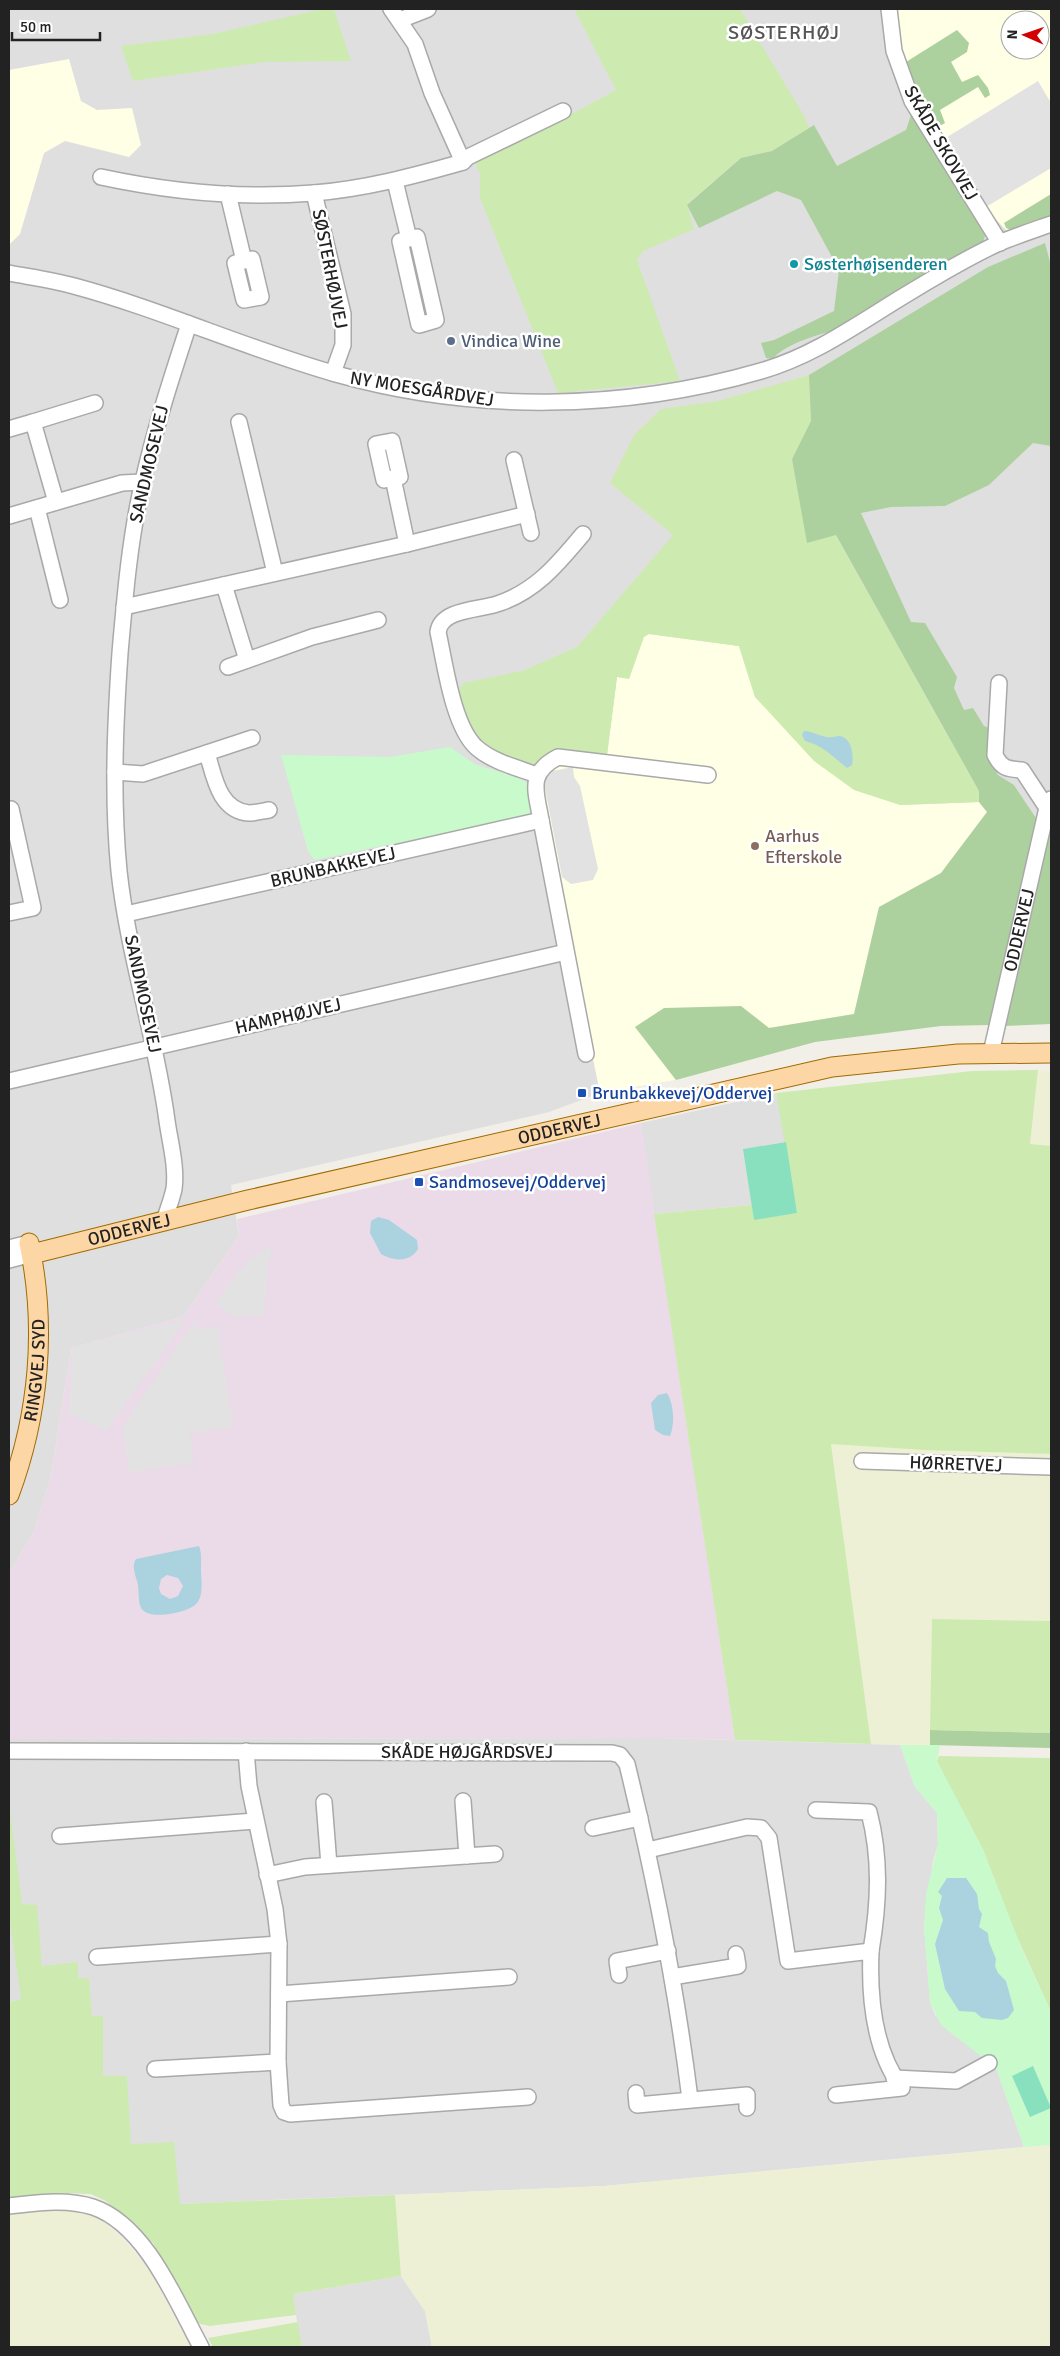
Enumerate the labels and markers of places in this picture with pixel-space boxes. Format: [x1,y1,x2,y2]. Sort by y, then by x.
place label: Søsterhøjsenderen [804,253,948,275]
marker: Søsterhøjsenderen [788,258,800,270]
place label: Vindica Wine [461,330,561,352]
marker: Vindica Wine [445,335,457,347]
place label: Aarhus Efterskole [765,825,842,868]
marker: Aarhus Efterskole [749,840,761,852]
place label: Brunbakkevej/Oddervej [592,1082,772,1104]
marker: Brunbakkevej/Oddervej [576,1087,588,1099]
place label: Sandmosevej/Oddervej [429,1171,606,1193]
marker: Sandmosevej/Oddervej [413,1176,425,1188]

